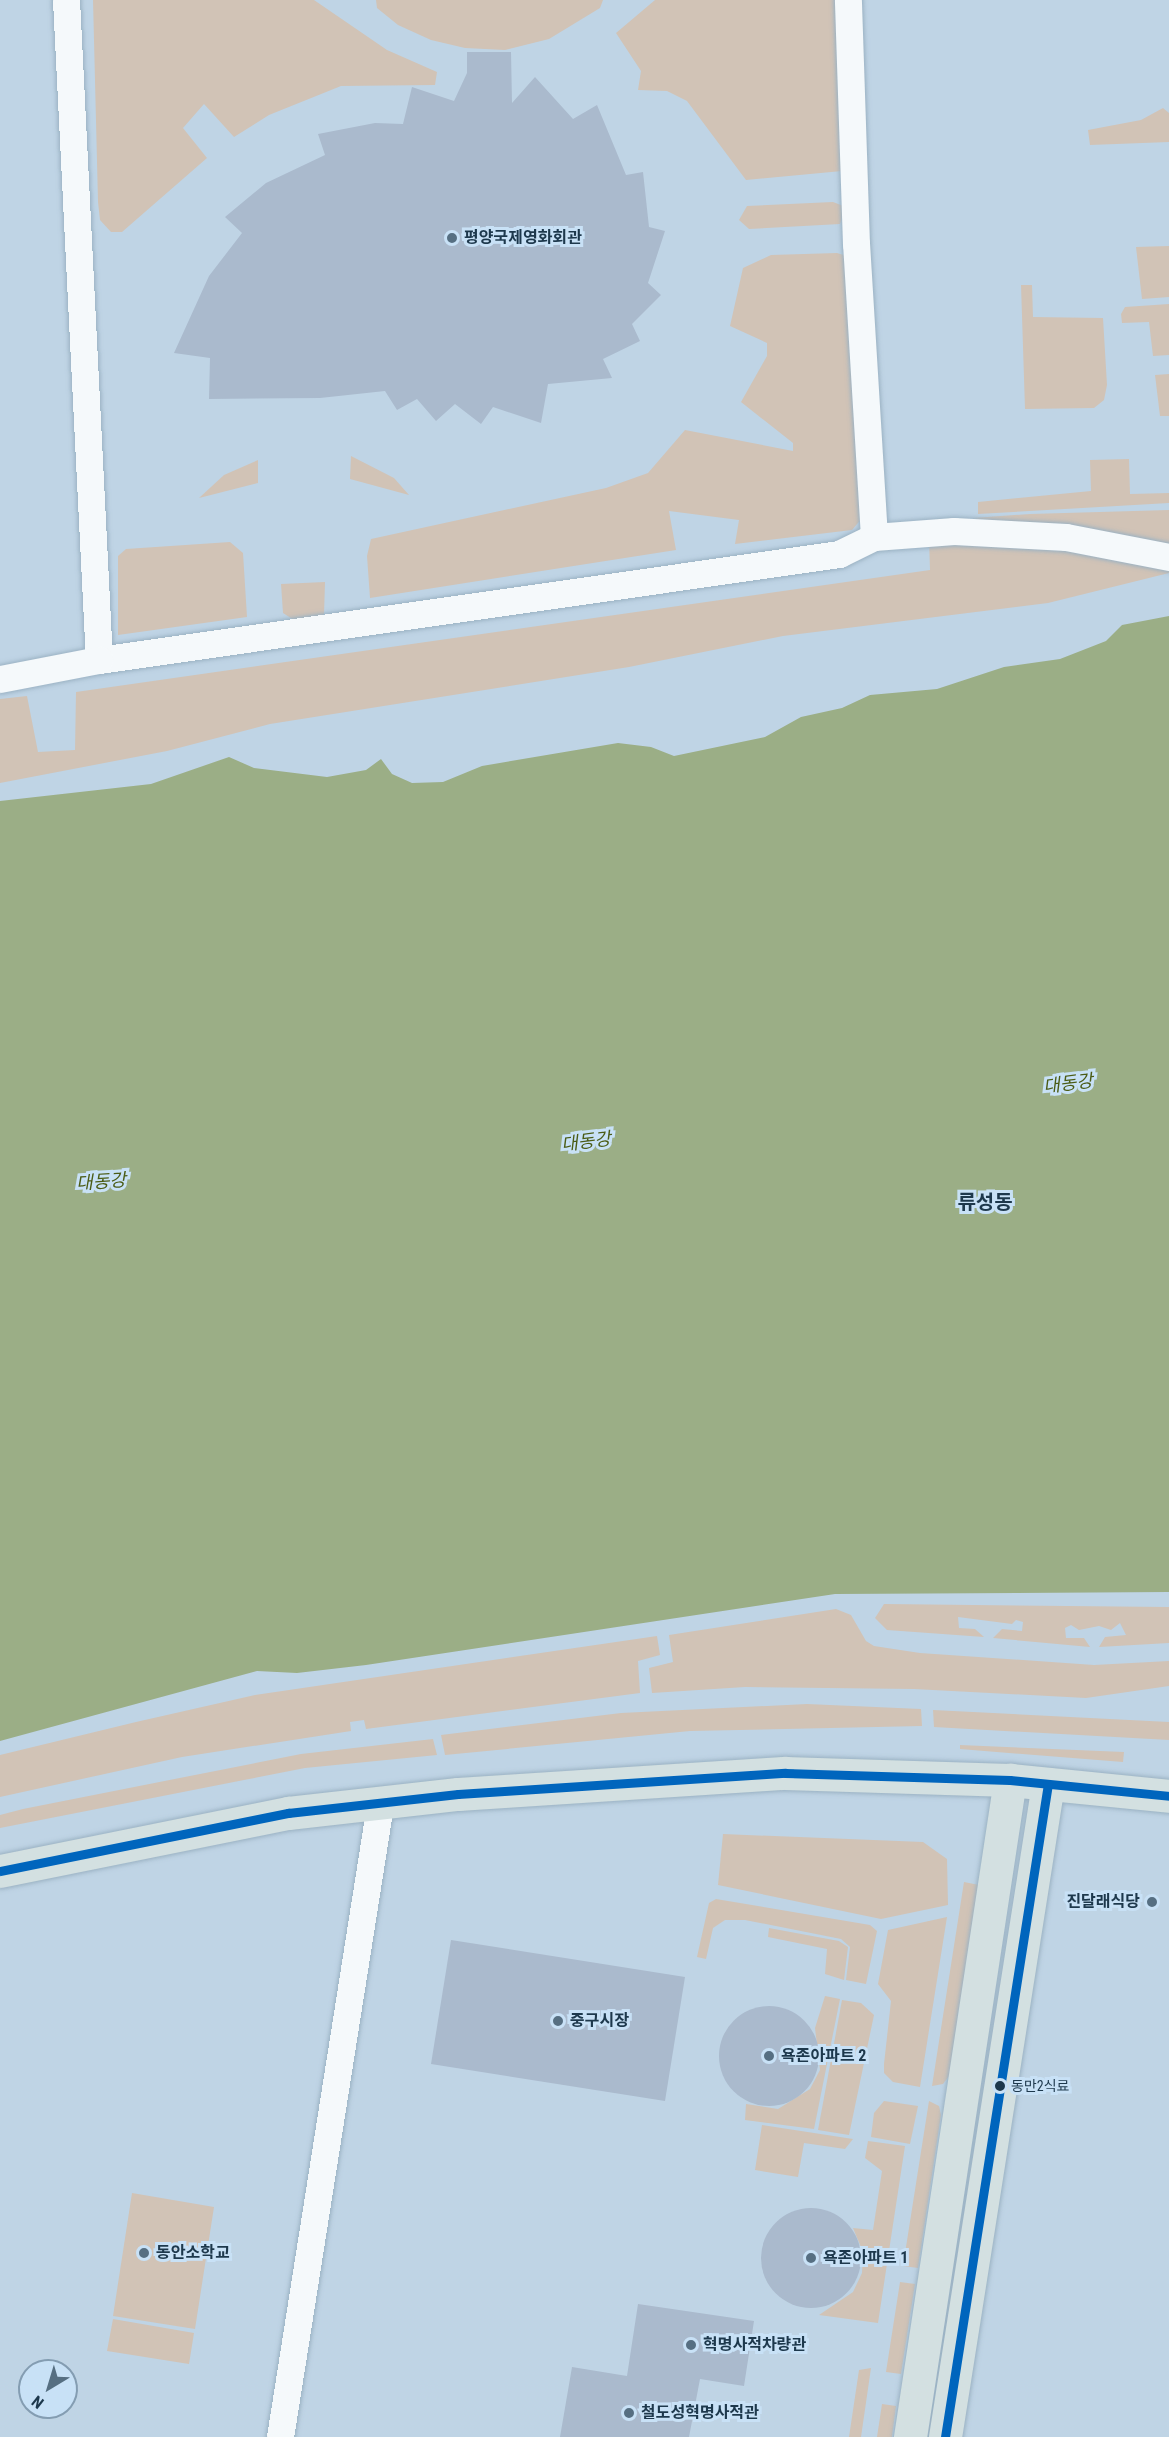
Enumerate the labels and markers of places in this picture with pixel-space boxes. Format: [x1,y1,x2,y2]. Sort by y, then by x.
place label: 평양국제영화회관 [464,228,582,248]
marker: 평양국제영화회관 [445,231,459,245]
place label: 진달래식당 [1066,1892,1140,1912]
marker: 진달래식당 [1145,1895,1159,1909]
place label: 중구시장 [570,2011,629,2031]
marker: 중구시장 [551,2014,565,2028]
place label: 욕존아파트 2 [781,2046,866,2066]
marker: 욕존아파트 2 [762,2049,776,2063]
place label: 동만2식료 [1011,2078,1069,2094]
marker: 동만2식료 [994,2080,1006,2092]
place label: 동안소학교 [156,2243,230,2263]
marker: 동안소학교 [137,2246,151,2260]
place label: 욕존아파트 1 [823,2248,908,2268]
marker: 욕존아파트 1 [804,2251,818,2265]
place label: 혁명사적차량관 [703,2335,806,2355]
marker: 혁명사적차량관 [684,2338,698,2352]
place label: 철도성혁명사적관 [641,2403,759,2423]
marker: 철도성혁명사적관 [622,2406,636,2420]

